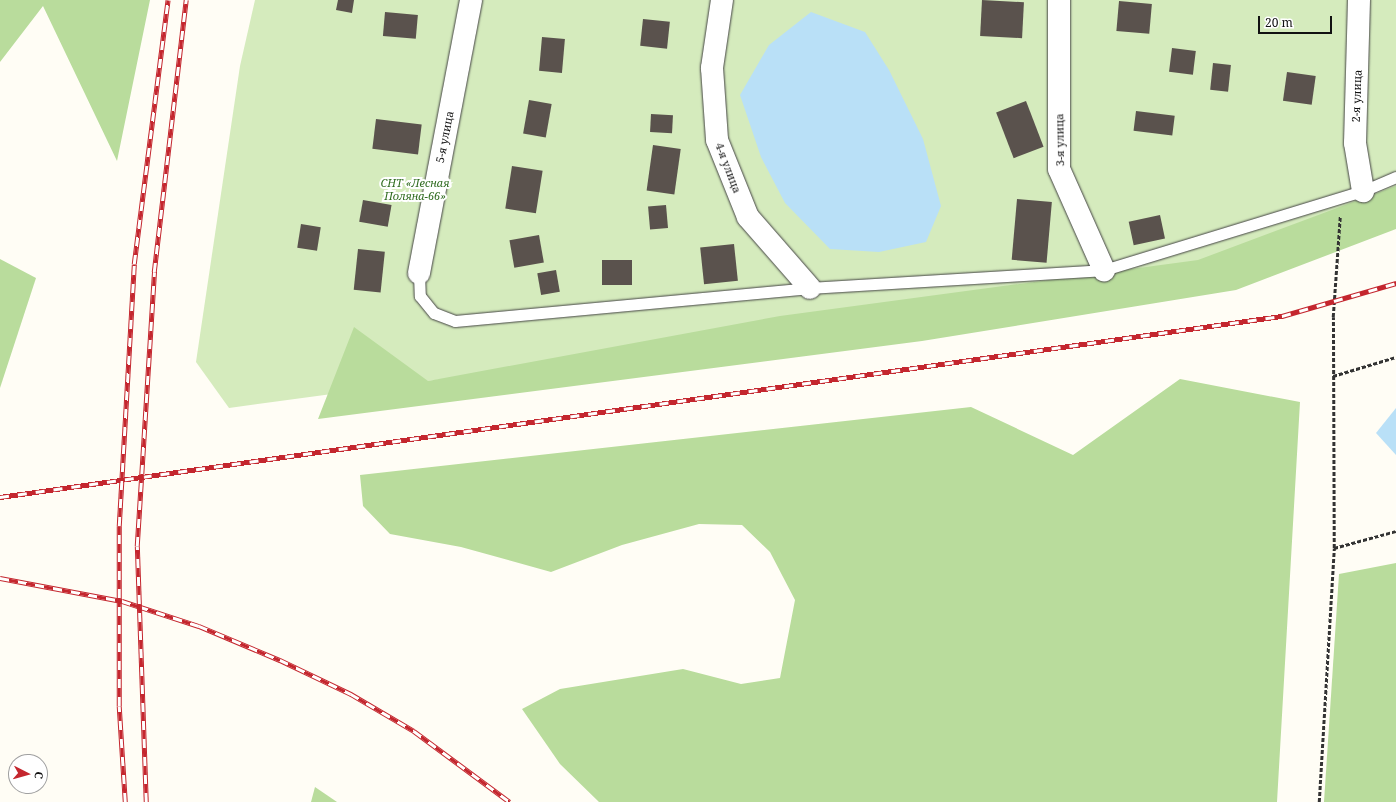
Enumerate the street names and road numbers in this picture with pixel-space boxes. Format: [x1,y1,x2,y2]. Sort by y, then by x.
street label: 2-я улица [1349,69,1365,123]
street label: 5-я улица [433,110,457,164]
street label: 3-я улица [1053,114,1067,166]
street label: 4-я улица [712,141,744,195]

